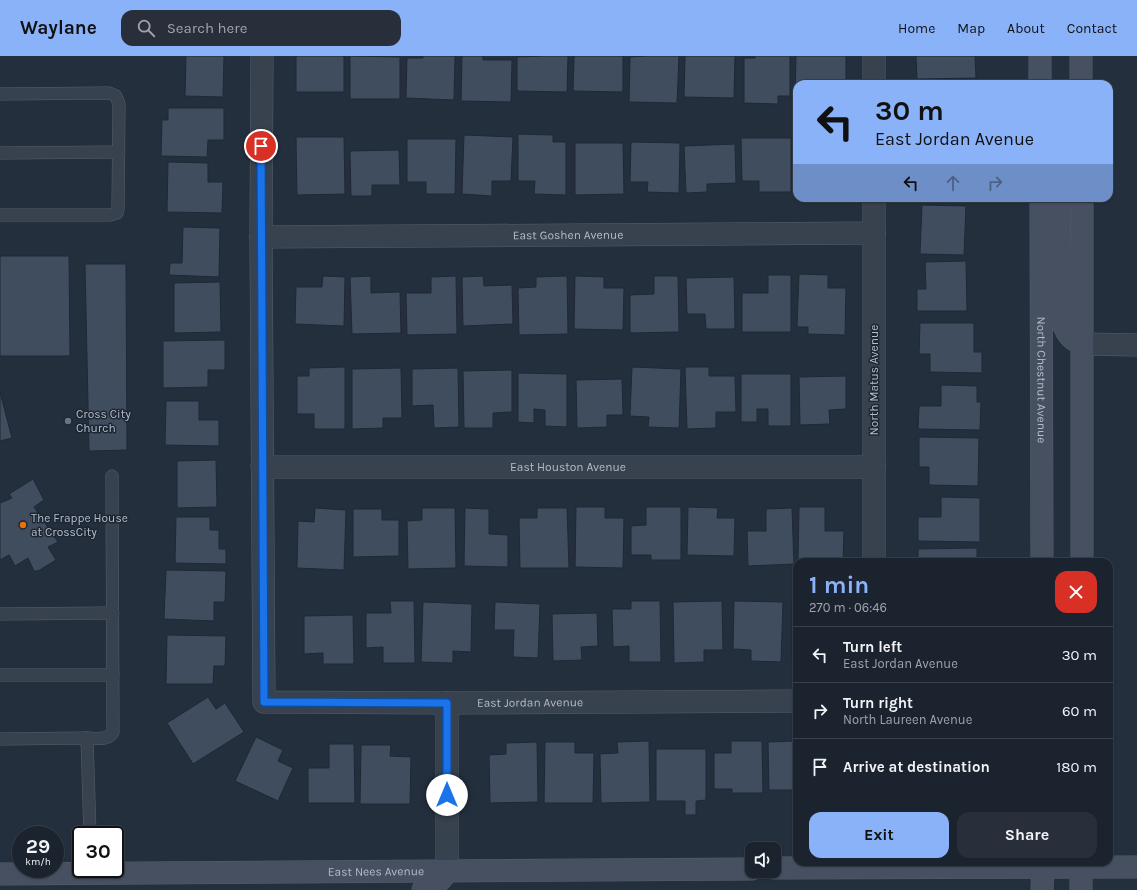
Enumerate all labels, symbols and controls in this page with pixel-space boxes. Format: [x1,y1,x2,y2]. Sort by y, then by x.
search box [121,10,401,46]
text: Waylane [20,17,97,39]
icon: search [135,17,157,39]
text: Search here [167,19,247,37]
text: Home [898,20,935,37]
text: Map [957,20,985,37]
text: About [1007,20,1045,37]
text: Contact [1067,20,1117,37]
text: 30 m [875,94,944,127]
icon: left [809,96,861,148]
text: East Jordan Avenue [875,128,1034,150]
pin [244,129,278,163]
icon: arrive [250,135,272,157]
icon: left [900,172,922,194]
icon: ahead [942,172,964,194]
icon: right [984,172,1006,194]
street label: East Goshen Avenue [513,228,623,242]
street label: North Chestnut Avenue [1034,317,1049,443]
street label: North Matus Avenue [867,325,881,435]
place label: Cross City Church [76,407,131,435]
marker: Cross City Church [63,416,73,426]
street label: East Houston Avenue [510,460,626,474]
place label: The Frappe House at CrossCity [31,511,128,539]
marker: The Frappe House at CrossCity [18,520,28,530]
text: 1 min [809,571,869,599]
button: close [1055,571,1097,613]
text: 270 m · 06:46 [809,600,887,615]
text: Turn left [843,638,902,656]
icon: left [809,644,831,666]
text: 30 m [1062,646,1097,664]
text: East Jordan Avenue [843,656,958,671]
text: Turn right [843,694,913,712]
street label: East Jordan Avenue [477,695,583,710]
icon: right [809,700,831,722]
text: 60 m [1062,702,1097,720]
text: North Laureen Avenue [843,712,972,727]
icon: arrive [809,756,831,778]
text: Arrive at destination [843,758,990,776]
text: 180 m [1056,758,1097,776]
position arrow [426,774,468,816]
button: Exit [809,812,949,858]
button: Share [957,812,1097,858]
speed limit sign: 30 [72,826,124,878]
text: 29 [26,835,50,858]
map controls [745,842,781,878]
button: sound [745,842,781,878]
text: km/h [25,856,51,868]
street label: East Nees Avenue [328,864,424,879]

